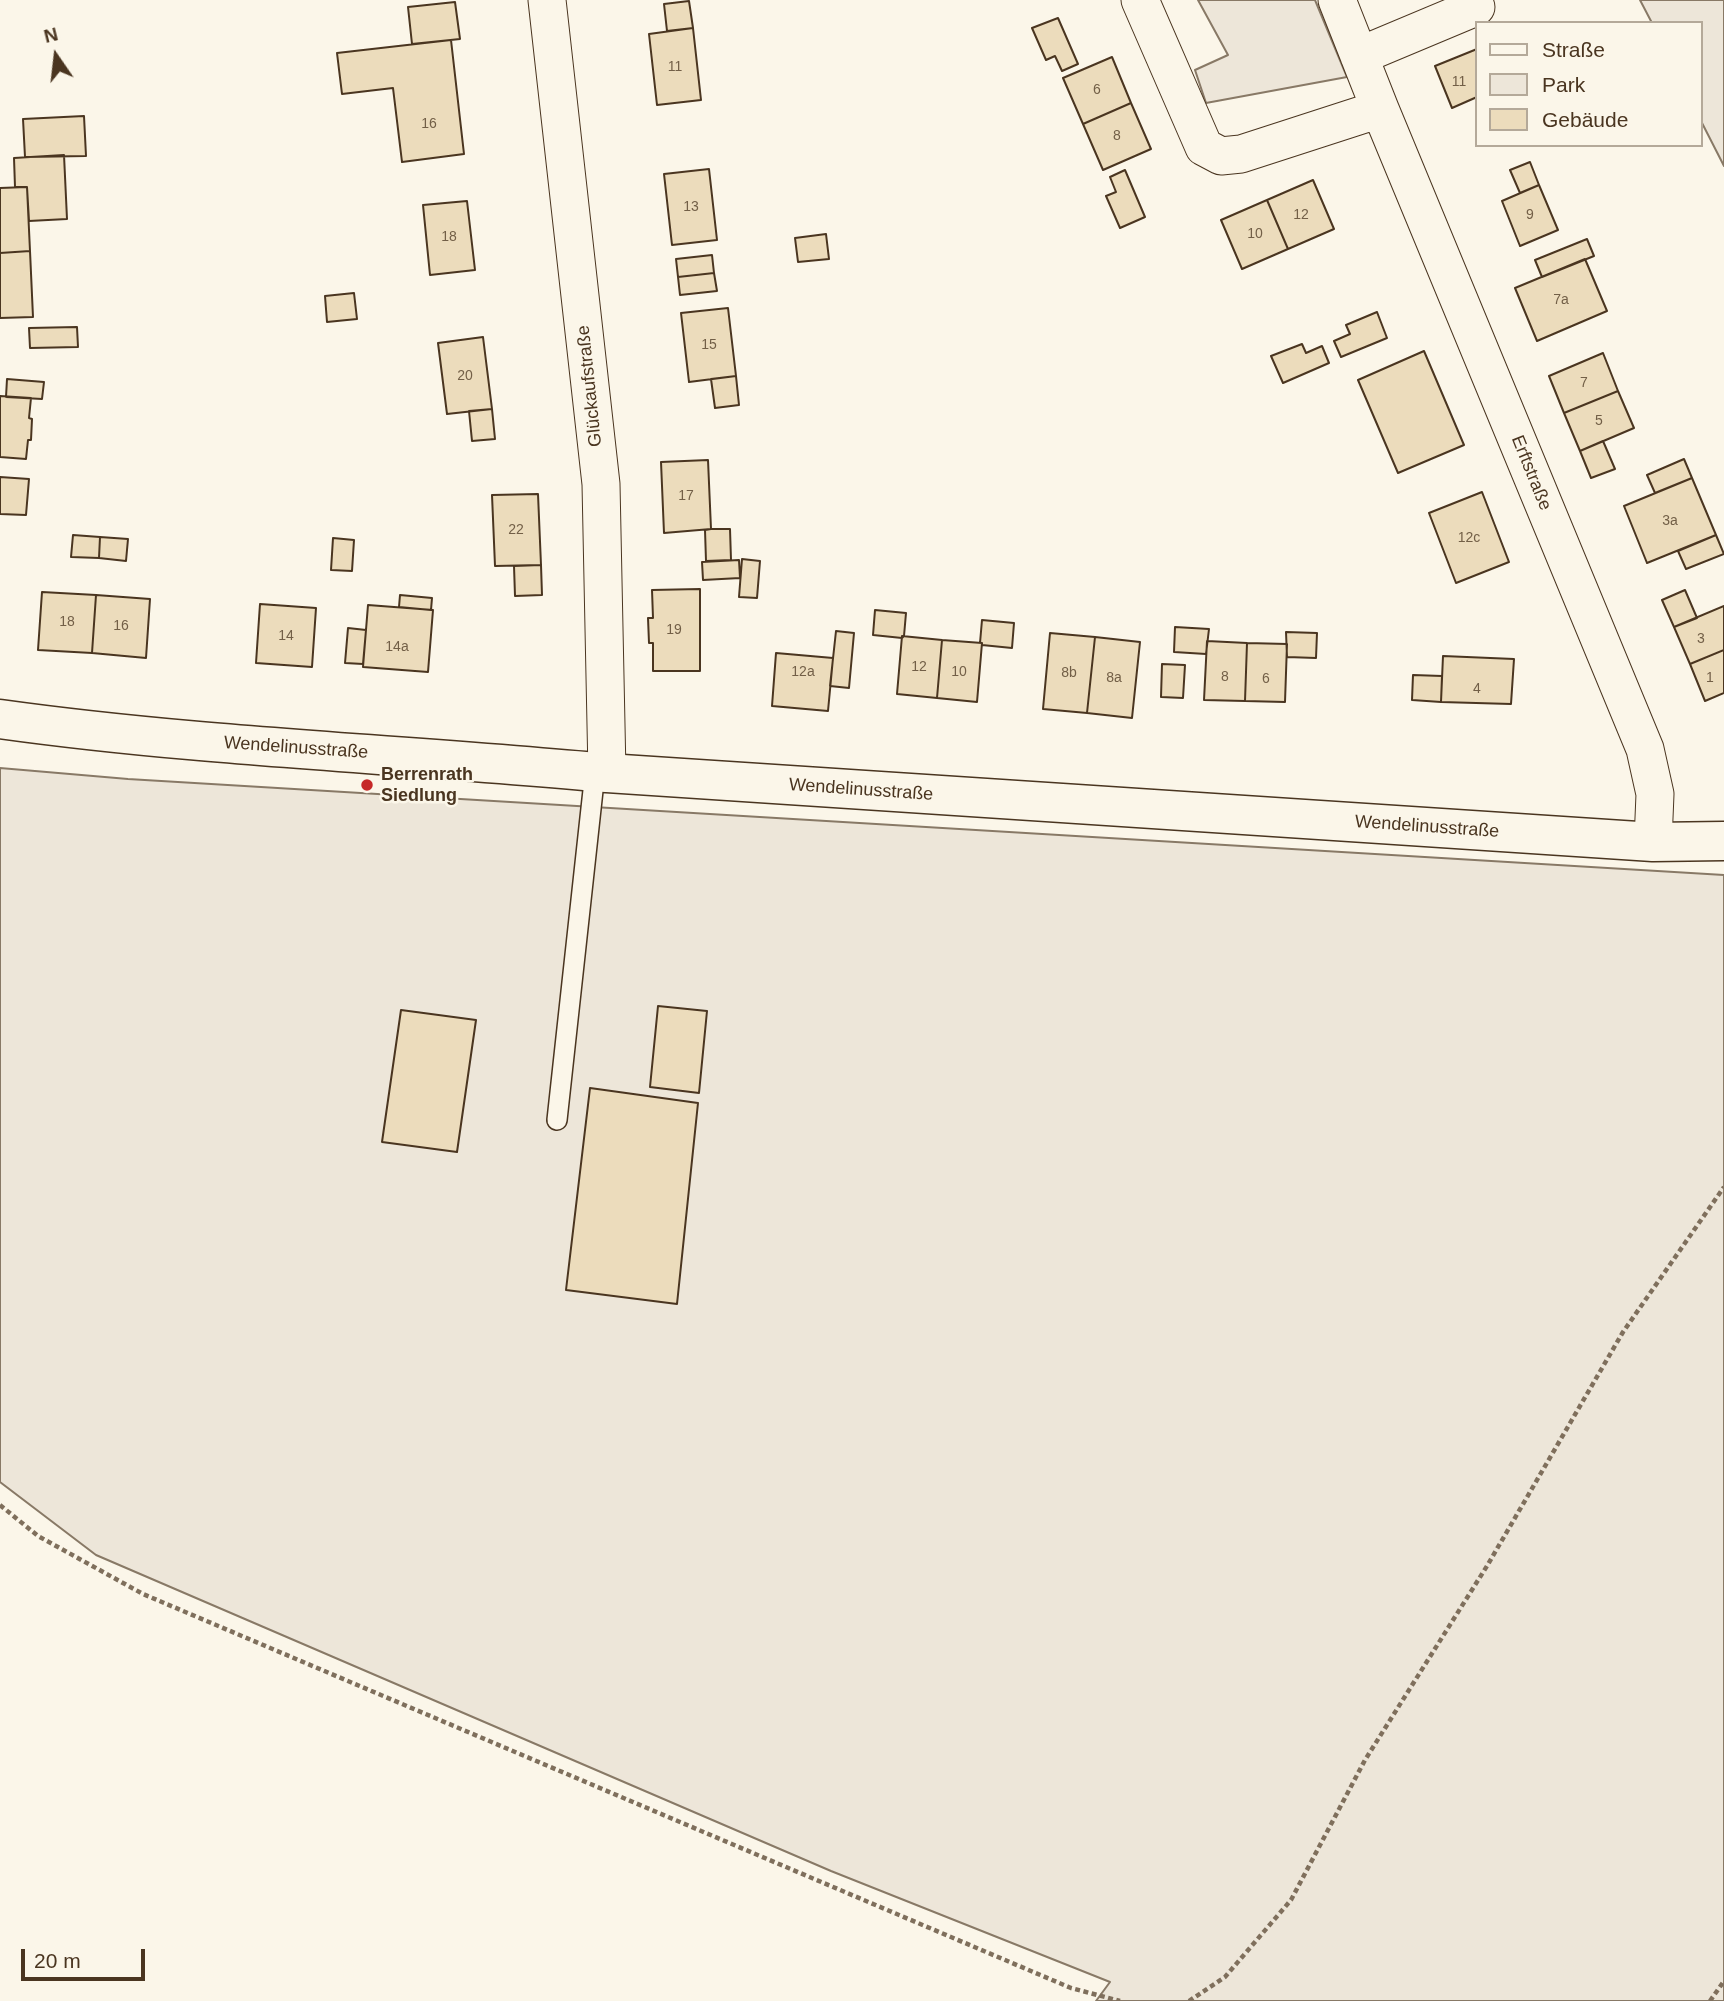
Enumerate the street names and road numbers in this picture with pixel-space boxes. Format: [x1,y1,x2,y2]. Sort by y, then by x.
street label: Glückaufstraße [573,324,607,448]
street label: Erftstraße [1506,432,1556,514]
street label: Wendelinusstraße [223,732,369,764]
street label: Wendelinusstraße [788,774,934,806]
street label: Wendelinusstraße [1354,811,1500,843]

